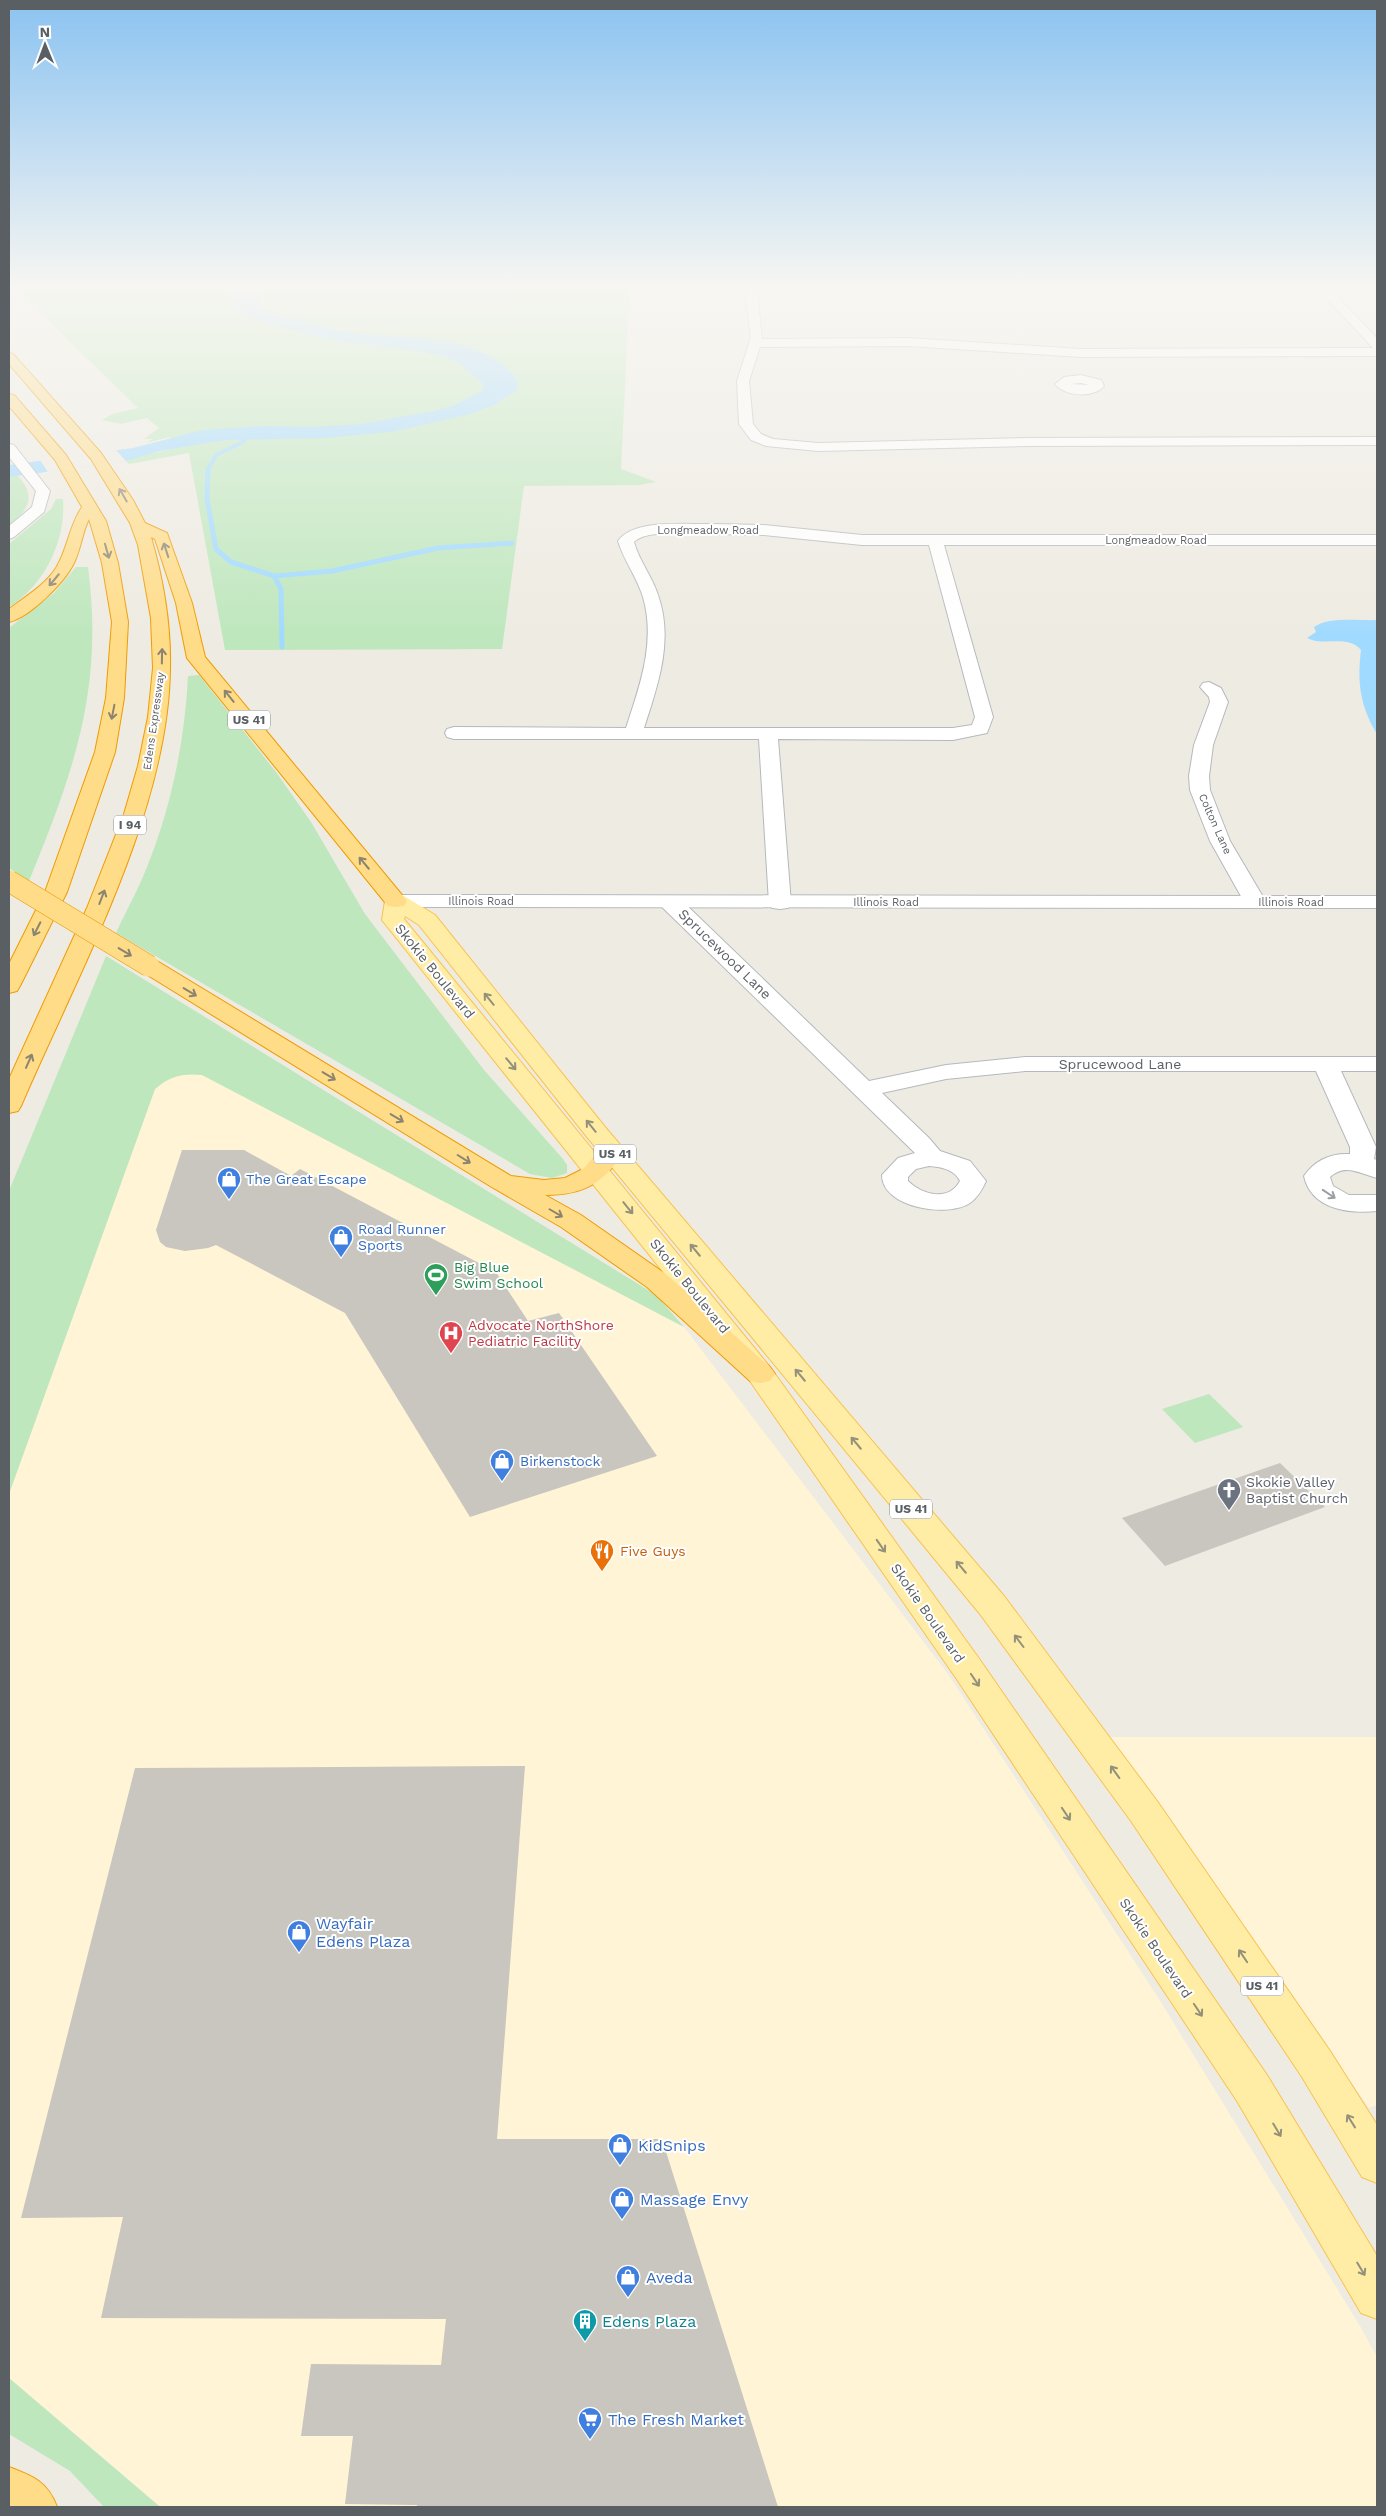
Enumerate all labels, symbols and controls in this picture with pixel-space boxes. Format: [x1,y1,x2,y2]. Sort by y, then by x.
north arrow [20,20,70,70]
text: N [39,24,50,40]
one-way arrow [117,488,127,502]
street label: Longmeadow Road [657,524,759,537]
street label: Longmeadow Road [1105,534,1207,547]
one-way arrow [161,542,171,558]
one-way arrow [103,543,112,559]
one-way arrow [48,574,59,587]
one-way arrow [158,648,167,664]
street label: Edens Expressway [141,671,167,771]
one-way arrow [224,690,235,703]
one-way arrow [107,704,117,720]
road number: US 41 [228,710,270,730]
street label: Colton Lane [1196,792,1234,856]
road number: I 94 [114,816,146,834]
one-way arrow [359,857,370,870]
one-way arrow [98,890,107,905]
street label: Illinois Road [448,895,514,908]
street label: Illinois Road [853,896,919,909]
street label: Illinois Road [1258,896,1324,909]
street label: Sprucewood Lane [675,906,775,1002]
street label: Skokie Boulevard [392,920,478,1022]
one-way arrow [32,921,42,936]
one-way arrow [118,947,132,957]
one-way arrow [183,987,197,997]
one-way arrow [484,993,495,1006]
one-way arrow [24,1054,34,1069]
street label: Sprucewood Lane [1059,1056,1181,1072]
one-way arrow [505,1058,516,1071]
one-way arrow [321,1072,335,1082]
one-way arrow [390,1113,404,1123]
one-way arrow [586,1119,597,1132]
road number: US 41 [594,1144,636,1164]
one-way arrow [457,1154,471,1164]
shop icon: The Great Escape [216,1166,242,1200]
place label: The Great Escape [246,1171,367,1187]
one-way arrow [1321,1189,1335,1199]
one-way arrow [623,1202,634,1215]
one-way arrow [549,1209,563,1219]
place label: Road Runner Sports [358,1221,446,1253]
shop icon: Road Runner Sports [328,1224,354,1258]
street label: Skokie Boulevard [647,1235,733,1337]
one-way arrow [690,1244,701,1257]
place label: Big Blue Swim School [454,1259,544,1291]
sports icon: Big Blue Swim School [423,1262,449,1296]
place label: Advocate NorthShore Pediatric Facility [468,1317,614,1349]
hospital icon: Advocate NorthShore Pediatric Facility [438,1320,464,1354]
one-way arrow [794,1369,805,1382]
one-way arrow [851,1436,862,1449]
shop icon: Birkenstock [489,1448,515,1482]
place label: Birkenstock [520,1453,600,1469]
place label: Skokie Valley Baptist Church [1246,1474,1348,1506]
church icon: Skokie Valley Baptist Church [1216,1477,1242,1511]
road number: US 41 [890,1500,932,1518]
restaurant icon: Five Guys [589,1538,615,1572]
one-way arrow [876,1539,886,1553]
place label: Five Guys [620,1543,686,1559]
street label: Skokie Boulevard [888,1560,968,1666]
one-way arrow [955,1561,966,1574]
one-way arrow [1013,1635,1024,1648]
one-way arrow [970,1672,980,1686]
one-way arrow [1110,1765,1120,1779]
one-way arrow [1061,1807,1071,1821]
street label: Skokie Boulevard [1117,1895,1195,2001]
place label: Wayfair Edens Plaza [316,1914,410,1951]
shop icon: Wayfair Edens Plaza [286,1919,312,1953]
one-way arrow [1238,1950,1248,1964]
road number: US 41 [1241,1976,1283,1995]
one-way arrow [1194,2002,1204,2016]
one-way arrow [1346,2115,1356,2129]
one-way arrow [1272,2123,1282,2137]
shop icon: KidSnips [607,2132,633,2166]
place label: KidSnips [638,2136,706,2155]
shop icon: Massage Envy [609,2186,635,2220]
place label: Massage Envy [640,2190,749,2209]
one-way arrow [1356,2262,1366,2276]
shop icon: Aveda [615,2264,641,2298]
place label: Aveda [646,2268,693,2287]
building icon: Edens Plaza [572,2308,598,2342]
place label: Edens Plaza [602,2312,696,2331]
supermarket icon: The Fresh Market [577,2406,603,2440]
place label: The Fresh Market [608,2410,744,2429]

